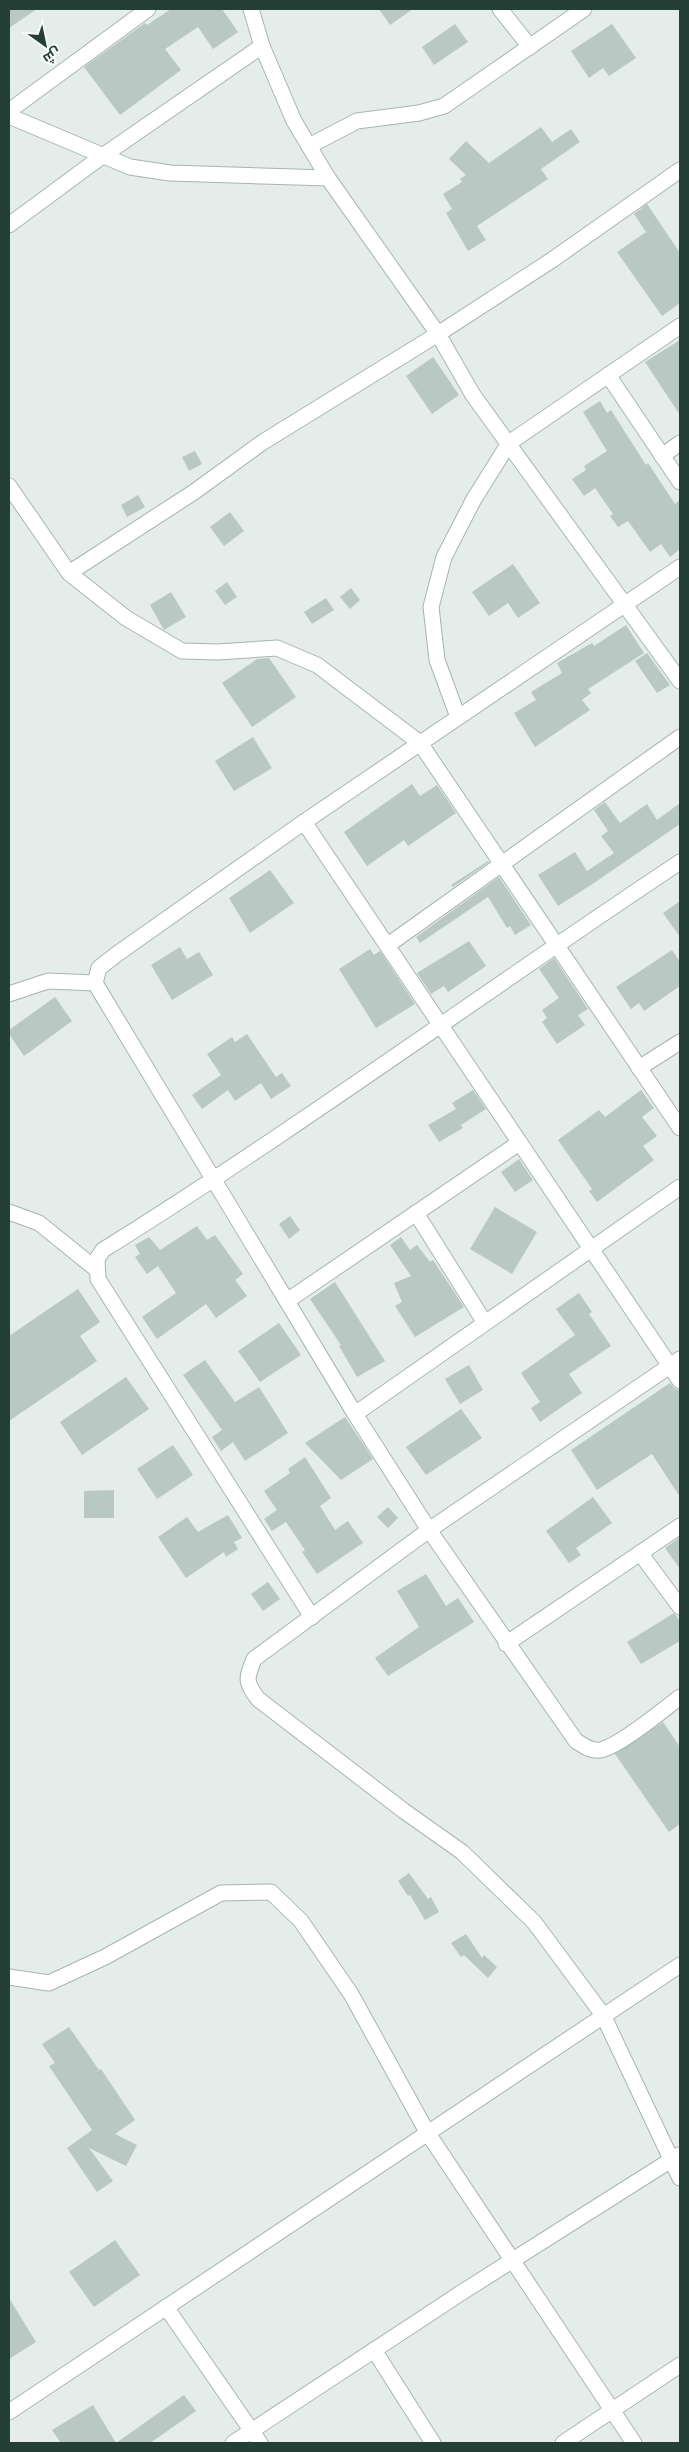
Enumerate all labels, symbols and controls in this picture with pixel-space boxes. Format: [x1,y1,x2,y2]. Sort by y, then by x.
north arrow [20,20,70,70]
text: ش [39,43,65,68]

